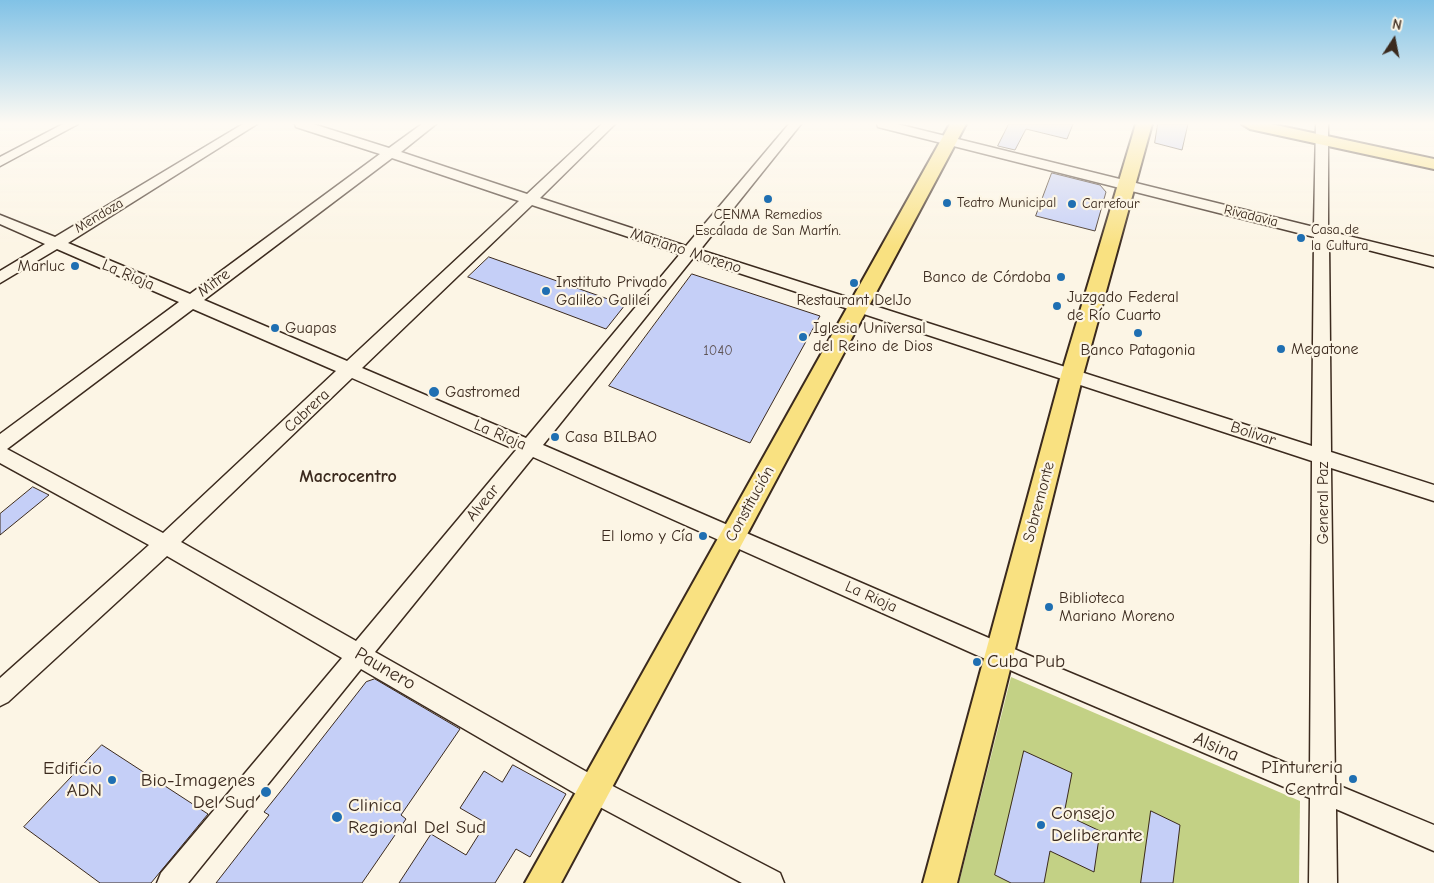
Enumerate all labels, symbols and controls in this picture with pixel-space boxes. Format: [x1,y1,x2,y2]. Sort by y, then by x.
north arrow [1369,15,1419,65]
text: N [1391,16,1403,34]
marker: CENMA Remedios Escalada de San Martín. [762,193,774,205]
street label: Mendoza [72,195,126,237]
place label: Teatro Municipal [957,195,1056,211]
place label: Carrefour [1082,196,1139,212]
marker: Teatro Municipal [941,197,953,209]
marker: Carrefour [1066,198,1078,210]
street label: Rivadavia [1222,201,1280,231]
place label: CENMA Remedios Escalada de San Martín. [695,207,841,240]
place label: Casa de la Cultura [1311,222,1368,254]
street label: Mariano Moreno [628,224,744,278]
marker: Casa de la Cultura [1295,232,1307,244]
street label: La Rioja [99,255,157,295]
place label: Marluc [18,256,65,276]
marker: Marluc [69,260,81,272]
street label: Mitre [194,265,234,301]
place label: Banco de Córdoba [923,267,1051,287]
marker: Banco de Córdoba [1055,271,1067,283]
place label: Instituto Privado Galileo Galilei [556,272,667,310]
marker: Restaurant DelJo [848,277,860,289]
marker: Instituto Privado Galileo Galilei [540,285,552,297]
place label: Juzgado Federal de Río Cuarto [1067,287,1179,325]
place label: Restaurant DelJo [797,290,911,310]
marker: Juzgado Federal de Río Cuarto [1051,300,1063,312]
place label: Guapas [285,318,336,338]
place label: Iglesia Universal del Reino de Dios [813,318,933,356]
marker: Guapas [269,322,281,334]
marker: Banco Patagonia [1132,327,1144,339]
marker: Iglesia Universal del Reino de Dios [797,331,809,343]
place label: Megatone [1291,339,1359,359]
place label: Banco Patagonia [1080,340,1196,360]
house number: 1040 [703,343,733,359]
marker: Megatone [1275,343,1287,355]
place label: Gastromed [445,382,520,402]
street label: Cabrera [280,385,334,437]
marker: Gastromed [427,385,441,399]
street label: La Rioja [471,415,529,455]
street label: Bolivar [1228,418,1278,450]
place label: Casa BILBAO [565,427,657,447]
marker: Casa BILBAO [549,431,561,443]
street label: Sobremonte [1019,460,1059,544]
street label: General Paz [1313,462,1333,544]
street label: Constitución [721,463,779,545]
district label: Macrocentro [299,466,397,488]
street label: Alvear [462,481,504,525]
place label: El lomo y Cía [601,526,693,546]
marker: El lomo y Cía [697,530,709,542]
street label: La Rioja [842,577,900,617]
place label: Biblioteca Mariano Moreno [1059,588,1175,626]
marker: Biblioteca Mariano Moreno [1043,601,1055,613]
street label: Paunero [350,642,420,696]
place label: Cuba Pub [987,651,1065,673]
marker: Cuba Pub [971,656,983,668]
street label: Alsina [1190,727,1242,767]
place label: PIntureria Central [1261,757,1343,801]
place label: Edificio ADN [43,758,102,802]
place label: Bio-Imagenes Del Sud [141,770,255,814]
marker: PIntureria Central [1347,773,1359,785]
marker: Edificio ADN [106,774,118,786]
marker: Bio-Imagenes Del Sud [259,785,273,799]
place label: Clinica Regional Del Sud [348,795,486,839]
place label: Consejo Deliberante [1051,803,1143,847]
marker: Clinica Regional Del Sud [330,810,344,824]
marker: Consejo Deliberante [1035,819,1047,831]

